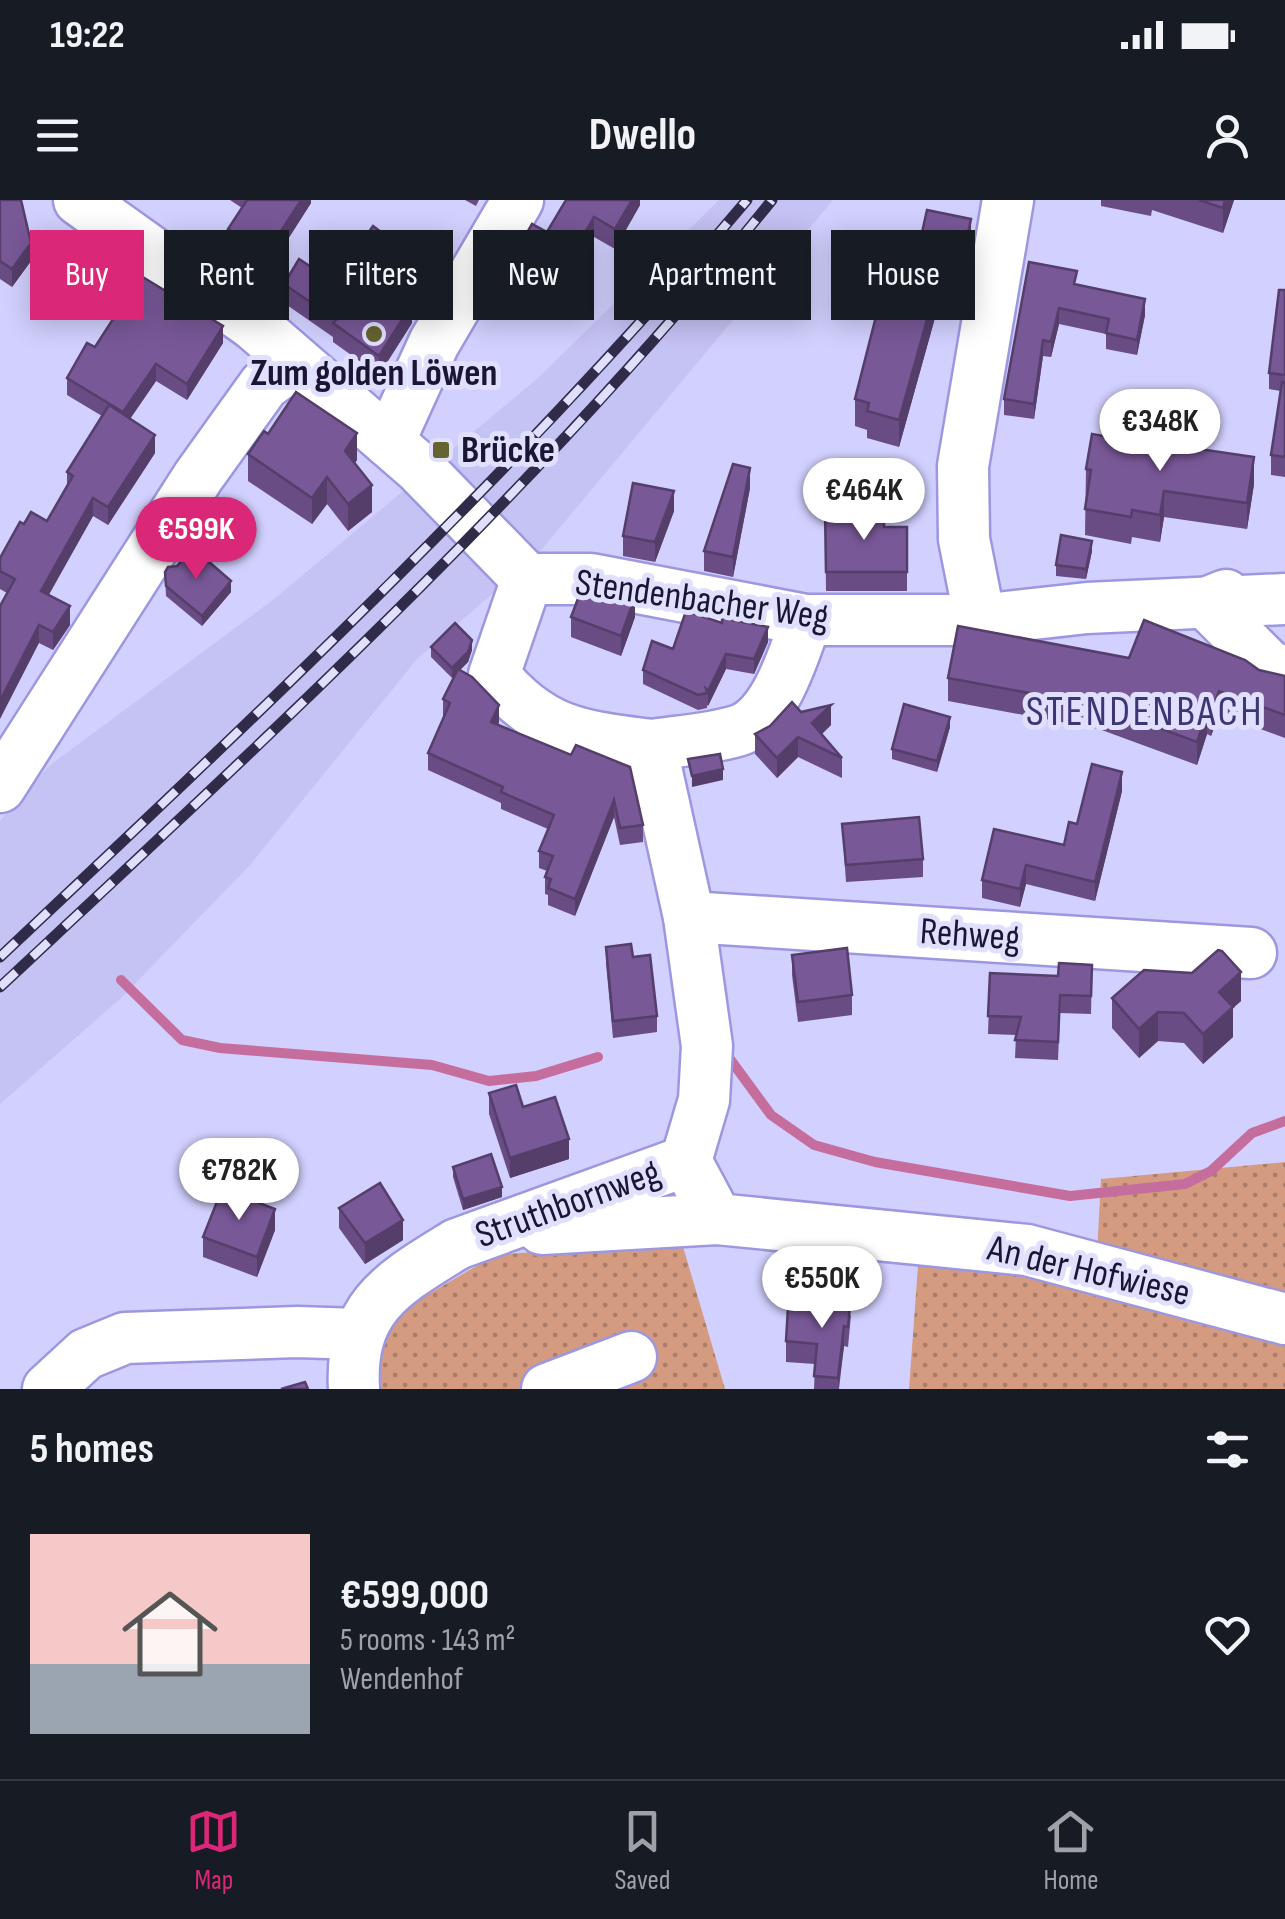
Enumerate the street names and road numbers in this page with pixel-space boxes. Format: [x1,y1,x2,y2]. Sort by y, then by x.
street label: Stendenbacher Weg [573,560,831,640]
street label: Rehweg [918,909,1022,961]
street label: Struthbornweg [470,1150,666,1258]
street label: An der Hofwiese [983,1226,1194,1316]

